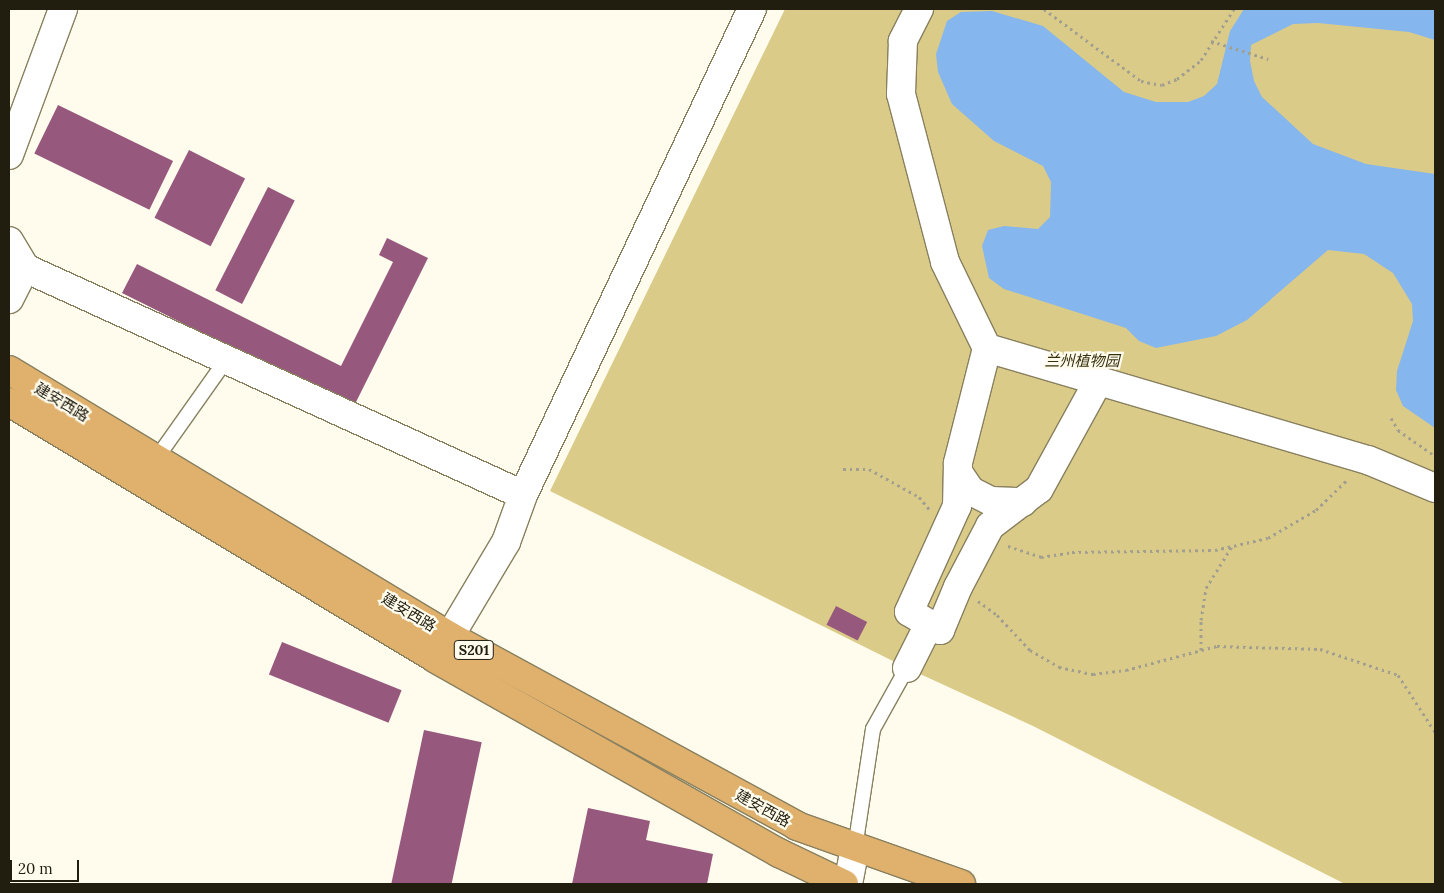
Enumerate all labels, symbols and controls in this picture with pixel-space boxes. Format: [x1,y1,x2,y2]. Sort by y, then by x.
park label: 兰州植物园 [1045,352,1119,370]
street label: 建安西路 [32,379,92,425]
street label: 建安西路 [379,589,439,635]
road number: S201 [453,638,495,662]
street label: 建安西路 [732,786,794,830]
scale bar [12,850,81,882]
text: 20 m [18,859,53,878]

